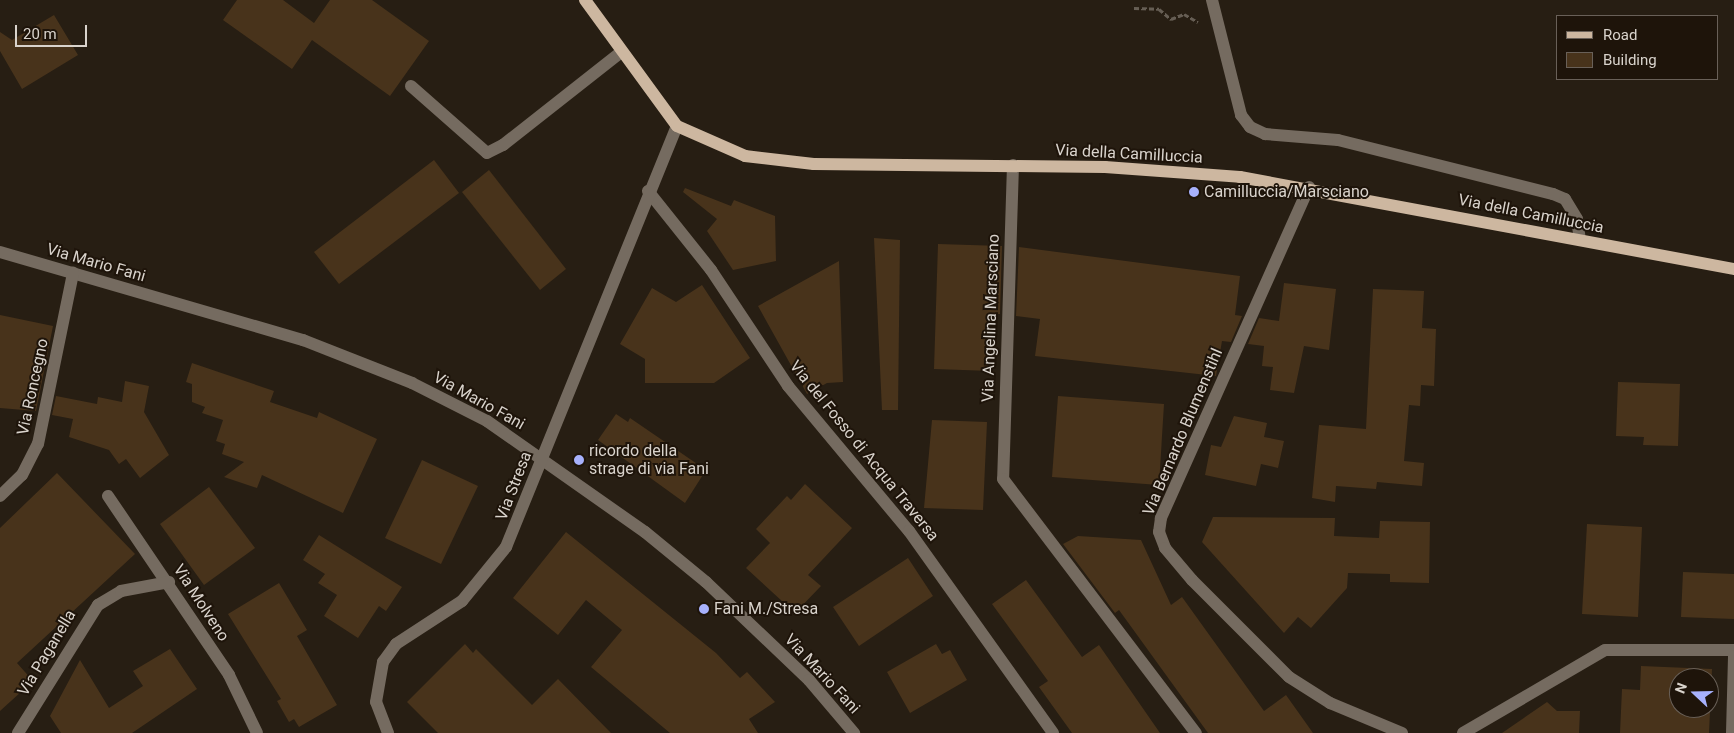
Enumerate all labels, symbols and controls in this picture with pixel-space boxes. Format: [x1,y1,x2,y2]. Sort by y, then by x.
scale bar [18,15,90,47]
legend [1556,15,1719,80]
text: 20 m [23,25,57,43]
text: Road [1603,26,1637,44]
text: Building [1603,51,1657,69]
street label: Via della Camilluccia [1055,141,1203,167]
place label: Camilluccia/Marsciano [1204,182,1369,202]
marker: Camilluccia/Marsciano [1188,186,1200,198]
street label: Via della Camilluccia [1457,190,1605,238]
street label: Via Angelina Marsciano [978,234,1004,402]
street label: Via Mario Fani [44,240,148,286]
street label: Via Roncegno [13,337,53,437]
street label: Via Bernardo Blumenstihl [1139,346,1227,518]
street label: Via del Fosso di Acqua Traversa [785,357,943,545]
street label: Via Mario Fani [430,368,528,434]
place label: ricordo della strage di via Fani [589,441,709,479]
street label: Via Stresa [492,449,536,523]
marker: ricordo della strage di via Fani [573,454,585,466]
street label: Via Molveno [169,561,233,645]
place label: Fani M./Stresa [714,599,818,619]
marker: Fani M./Stresa [698,603,710,615]
street label: Via Paganella [14,607,80,699]
street label: Via Mario Fani [780,630,864,718]
north arrow [1669,668,1719,718]
text: N [1672,681,1690,695]

